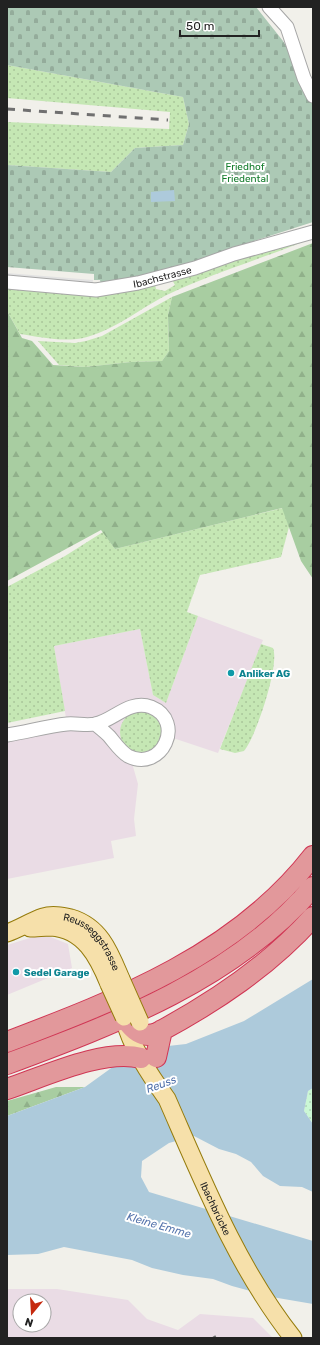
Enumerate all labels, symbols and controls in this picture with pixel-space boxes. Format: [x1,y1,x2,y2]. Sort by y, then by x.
scale bar [180,12,259,38]
text: 50 m [186,19,214,33]
park label: Friedhof Friedental [222,161,268,185]
street label: Ibachstrasse [132,264,193,291]
marker: Anliker AG [226,668,236,678]
place label: Anliker AG [239,668,290,680]
street label: Reusseggstrasse [62,912,122,973]
marker: Sedel Garage [11,967,21,977]
place label: Sedel Garage [24,967,90,979]
water label: Reuss [144,1073,178,1096]
street label: Ibachbrücke [197,1180,233,1238]
water label: Kleine Emme [125,1210,192,1241]
north arrow [12,1293,52,1333]
text: N [23,1315,35,1329]

